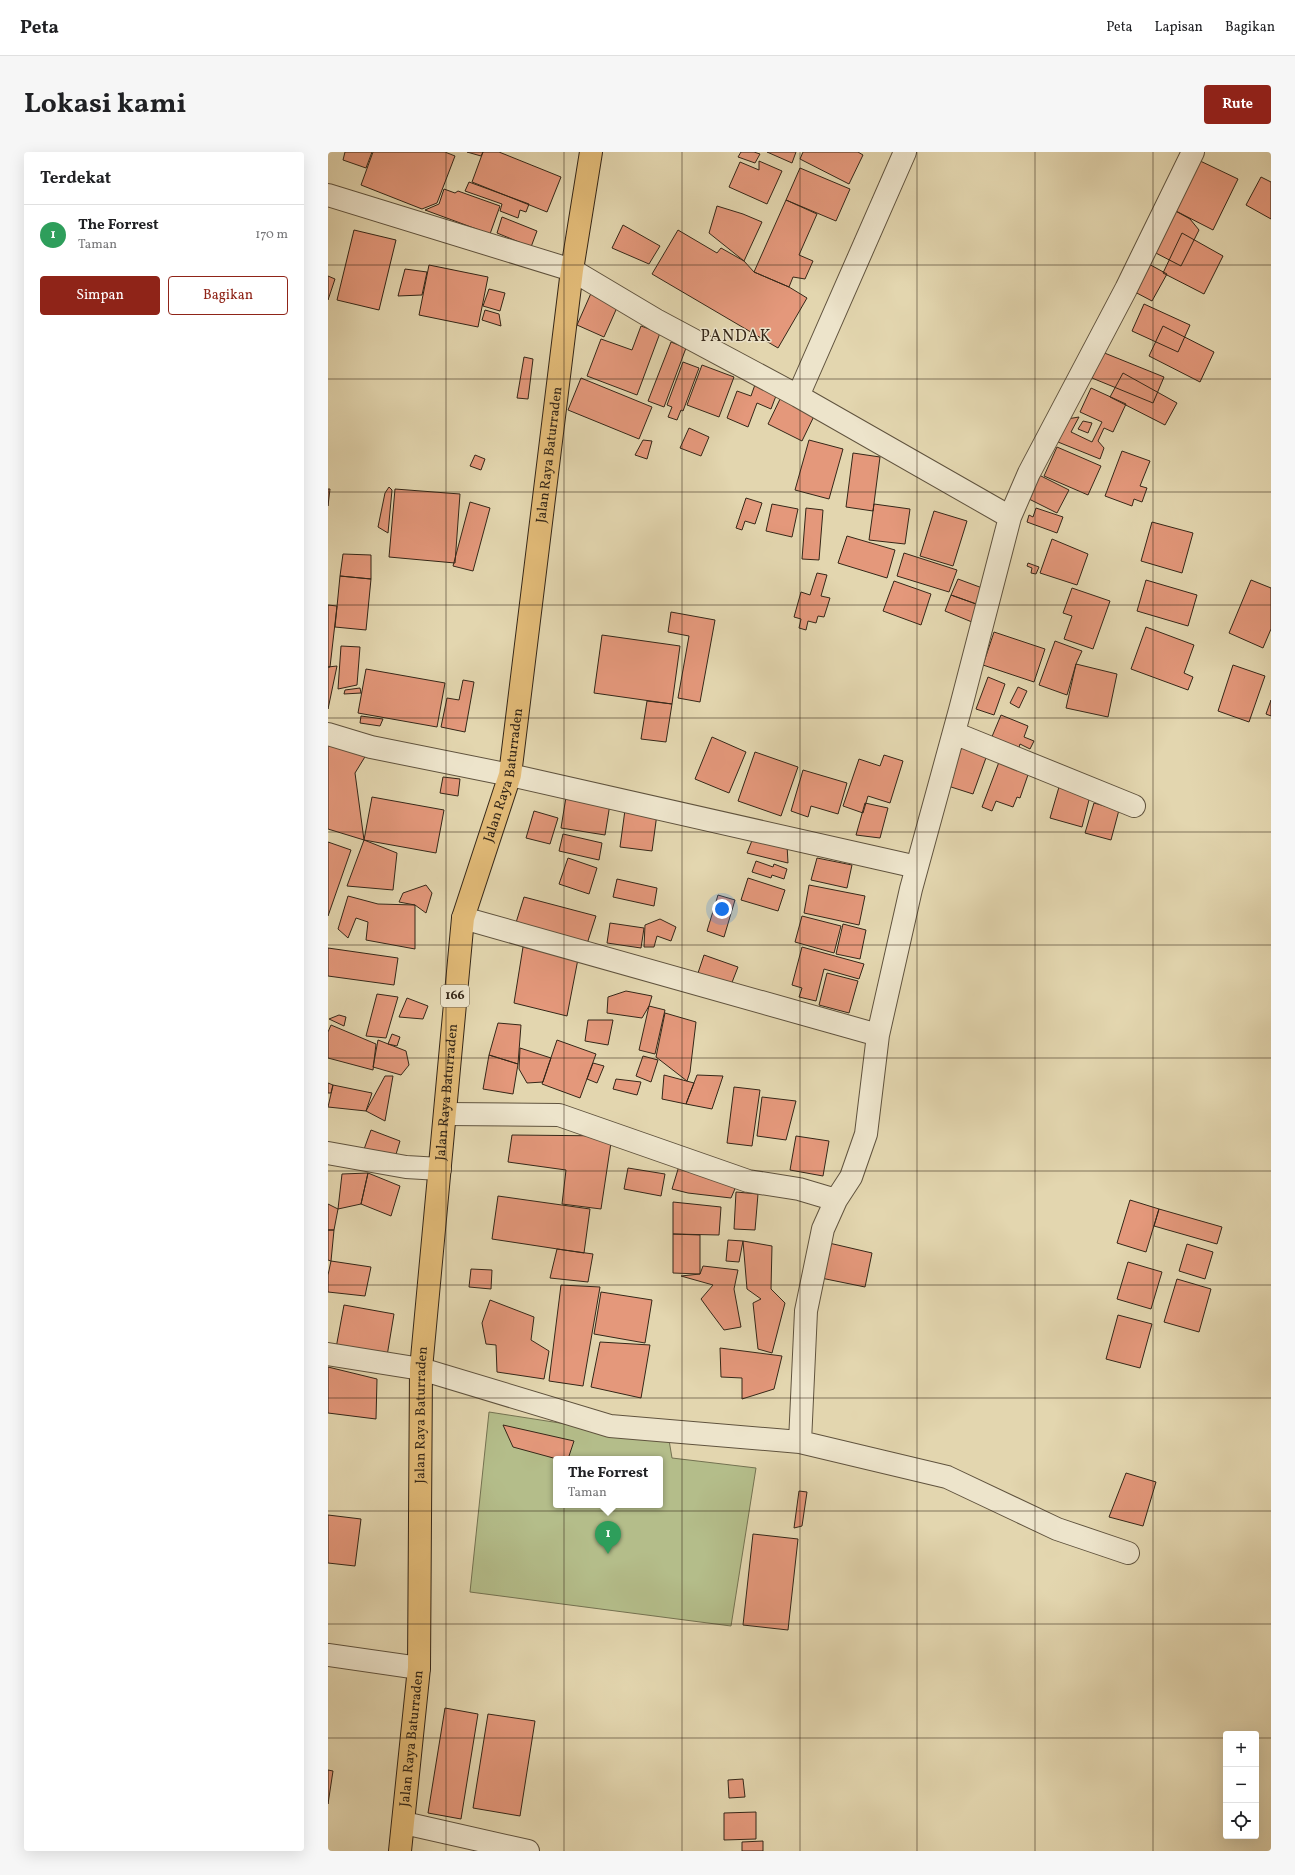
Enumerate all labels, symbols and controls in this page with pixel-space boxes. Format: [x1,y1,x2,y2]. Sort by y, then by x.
text: Peta [20,15,59,41]
text: Peta [1106,18,1133,37]
text: Lapisan [1155,18,1203,37]
text: Bagikan [1225,18,1275,37]
text: Lokasi kami [24,85,186,124]
button: Rute [1204,85,1271,124]
text: Terdekat [40,167,111,190]
text: The Forrest [78,215,159,236]
text: 1 [50,226,56,244]
text: 170 m [255,226,288,244]
text: Taman [78,236,117,254]
button: Simpan [40,276,160,315]
button: Bagikan [168,276,288,315]
district label: PANDAK [700,326,772,348]
street label: Jalan Raya Baturraden [532,386,567,524]
street label: Jalan Raya Baturraden [479,707,528,845]
your location [712,899,732,919]
road number: 166 [441,985,469,1007]
street label: Jalan Raya Baturraden [431,1023,463,1161]
street label: Jalan Raya Baturraden [411,1345,433,1484]
popup [553,1456,663,1508]
text: The Forrest [568,1463,648,1484]
text: Taman [568,1484,607,1502]
pin: 1 [595,1521,621,1554]
street label: Jalan Raya Baturraden [395,1669,428,1808]
map controls [1223,1731,1259,1839]
button: + [1223,1731,1259,1767]
button: − [1223,1767,1259,1803]
button: locate [1223,1803,1259,1839]

